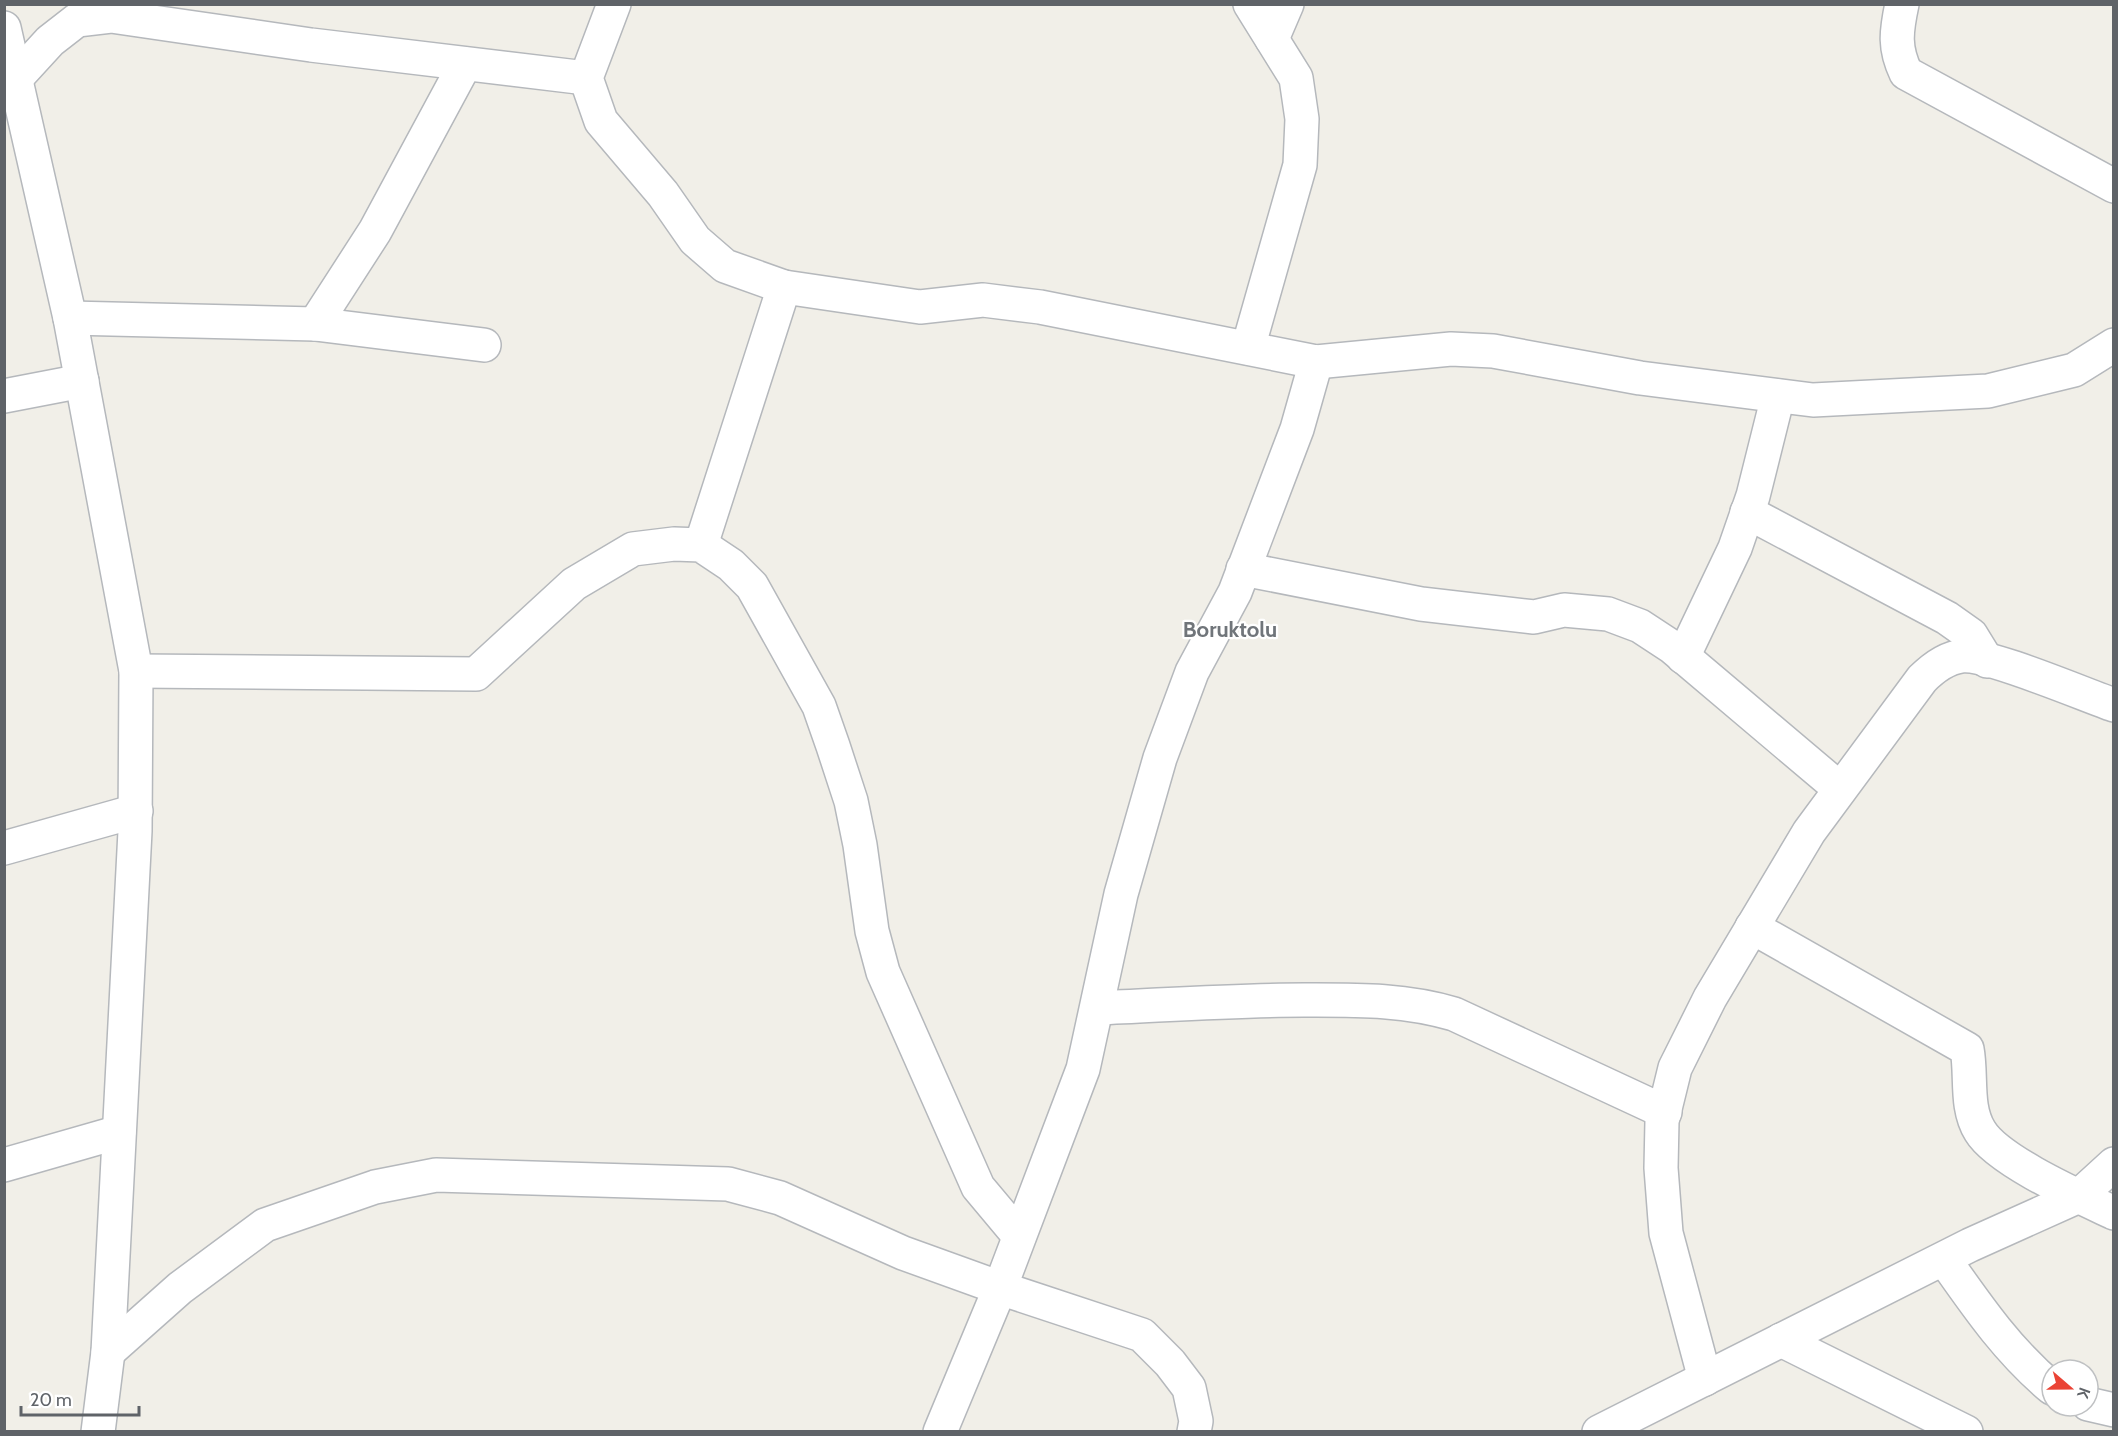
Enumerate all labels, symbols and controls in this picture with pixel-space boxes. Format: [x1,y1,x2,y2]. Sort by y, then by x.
district label: Boruktolu [1183,616,1277,643]
north arrow [2040,1358,2100,1418]
scale bar [21,1379,140,1417]
text: K [2073,1385,2094,1401]
text: 20 m [30,1389,72,1411]

